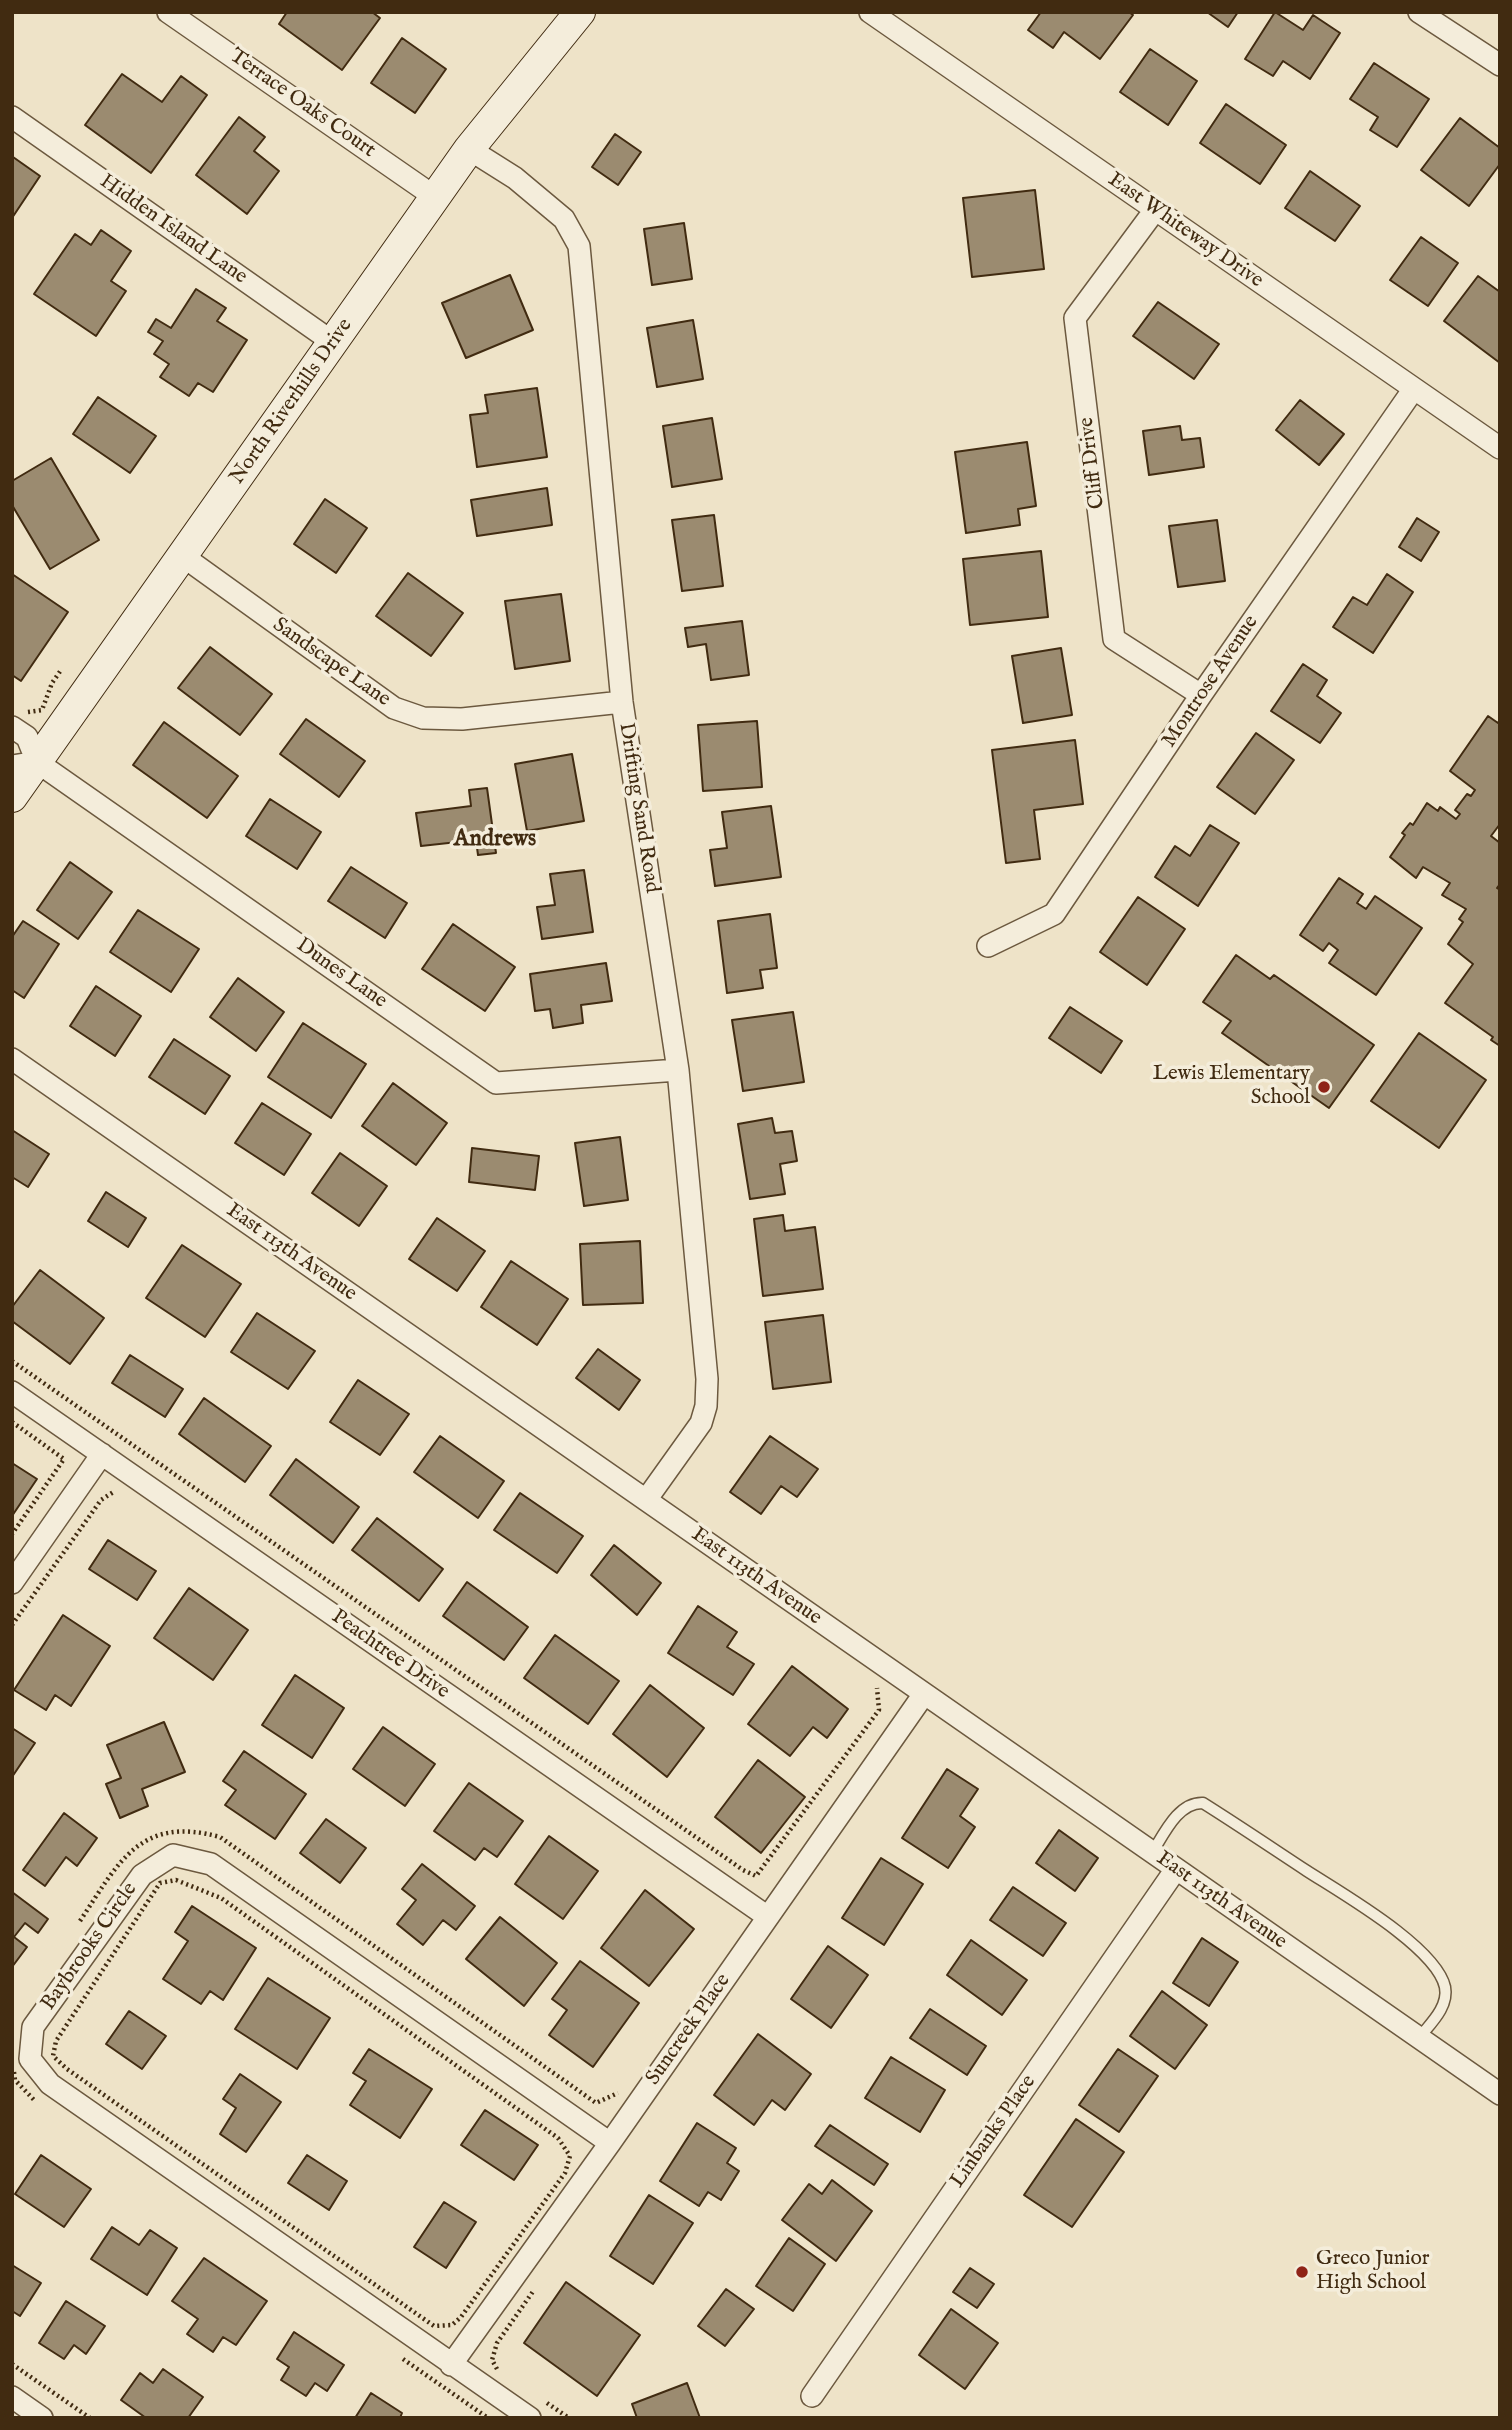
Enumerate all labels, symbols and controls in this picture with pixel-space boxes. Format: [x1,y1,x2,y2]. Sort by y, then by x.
street label: Terrace Oaks Court [224,44,380,164]
street label: East Whiteway Drive [1102,168,1268,294]
street label: Hidden Island Lane [94,170,252,290]
street label: North Riverhills Drive [225,314,359,490]
street label: Cliff Drive [1075,416,1111,510]
street label: Montrose Avenue [1158,611,1264,753]
street label: Sandscape Lane [267,613,395,713]
street label: Drifting Sand Road [612,721,664,895]
district label: Andrews [454,826,536,854]
street label: Dunes Lane [291,933,391,1015]
place label: Lewis Elementary School [1153,1062,1310,1112]
marker: Lewis Elementary School [1316,1079,1332,1095]
street label: East 113th Avenue [221,1199,361,1307]
street label: East 113th Avenue [686,1523,826,1631]
street label: Peachtree Drive [326,1605,454,1705]
street label: East 113th Avenue [1151,1847,1291,1955]
street label: Baybrooks Circle [37,1878,143,2016]
street label: Suncreek Place [641,1969,737,2091]
street label: Linbanks Place [946,2071,1042,2193]
place label: Greco Junior High School [1316,2247,1430,2297]
marker: Greco Junior High School [1294,2264,1310,2280]

